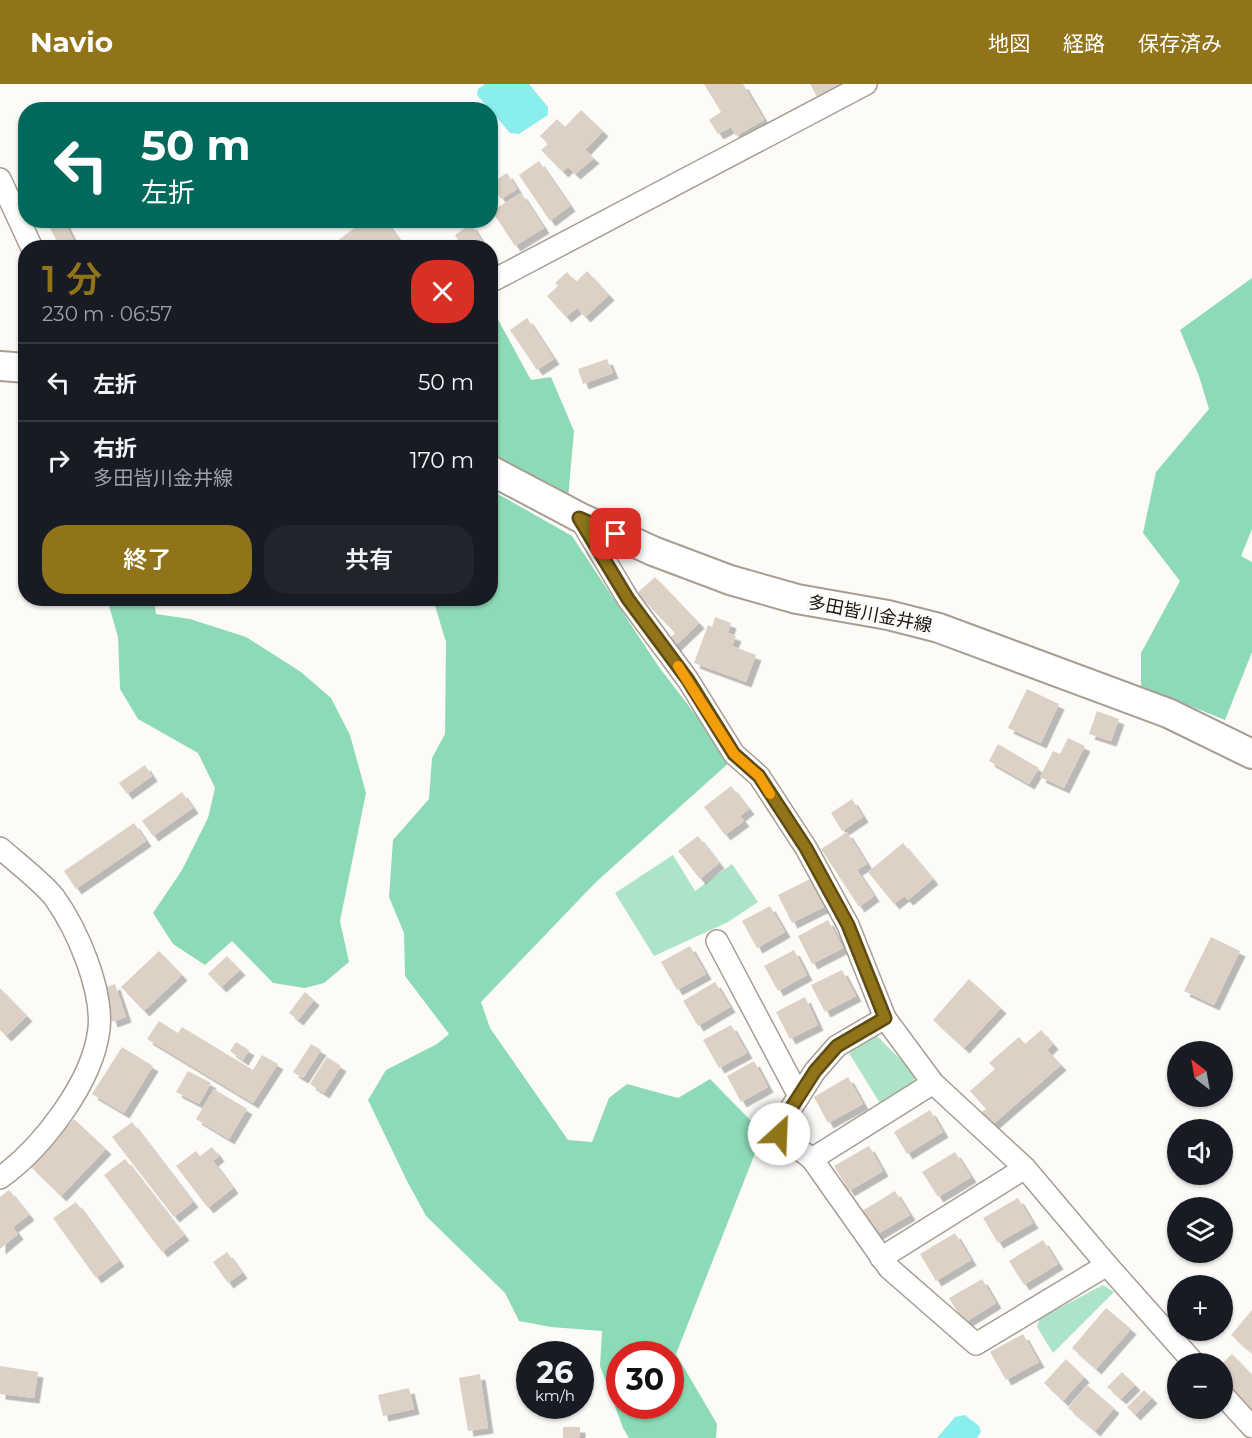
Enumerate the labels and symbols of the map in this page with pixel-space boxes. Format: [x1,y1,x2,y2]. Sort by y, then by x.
pin [590,508,641,559]
street label: 多田皆川金井線 [806,591,934,637]
north arrow [1167,1041,1233,1107]
position arrow [747,1102,811,1166]
speed limit sign: 30 [606,1341,684,1419]

